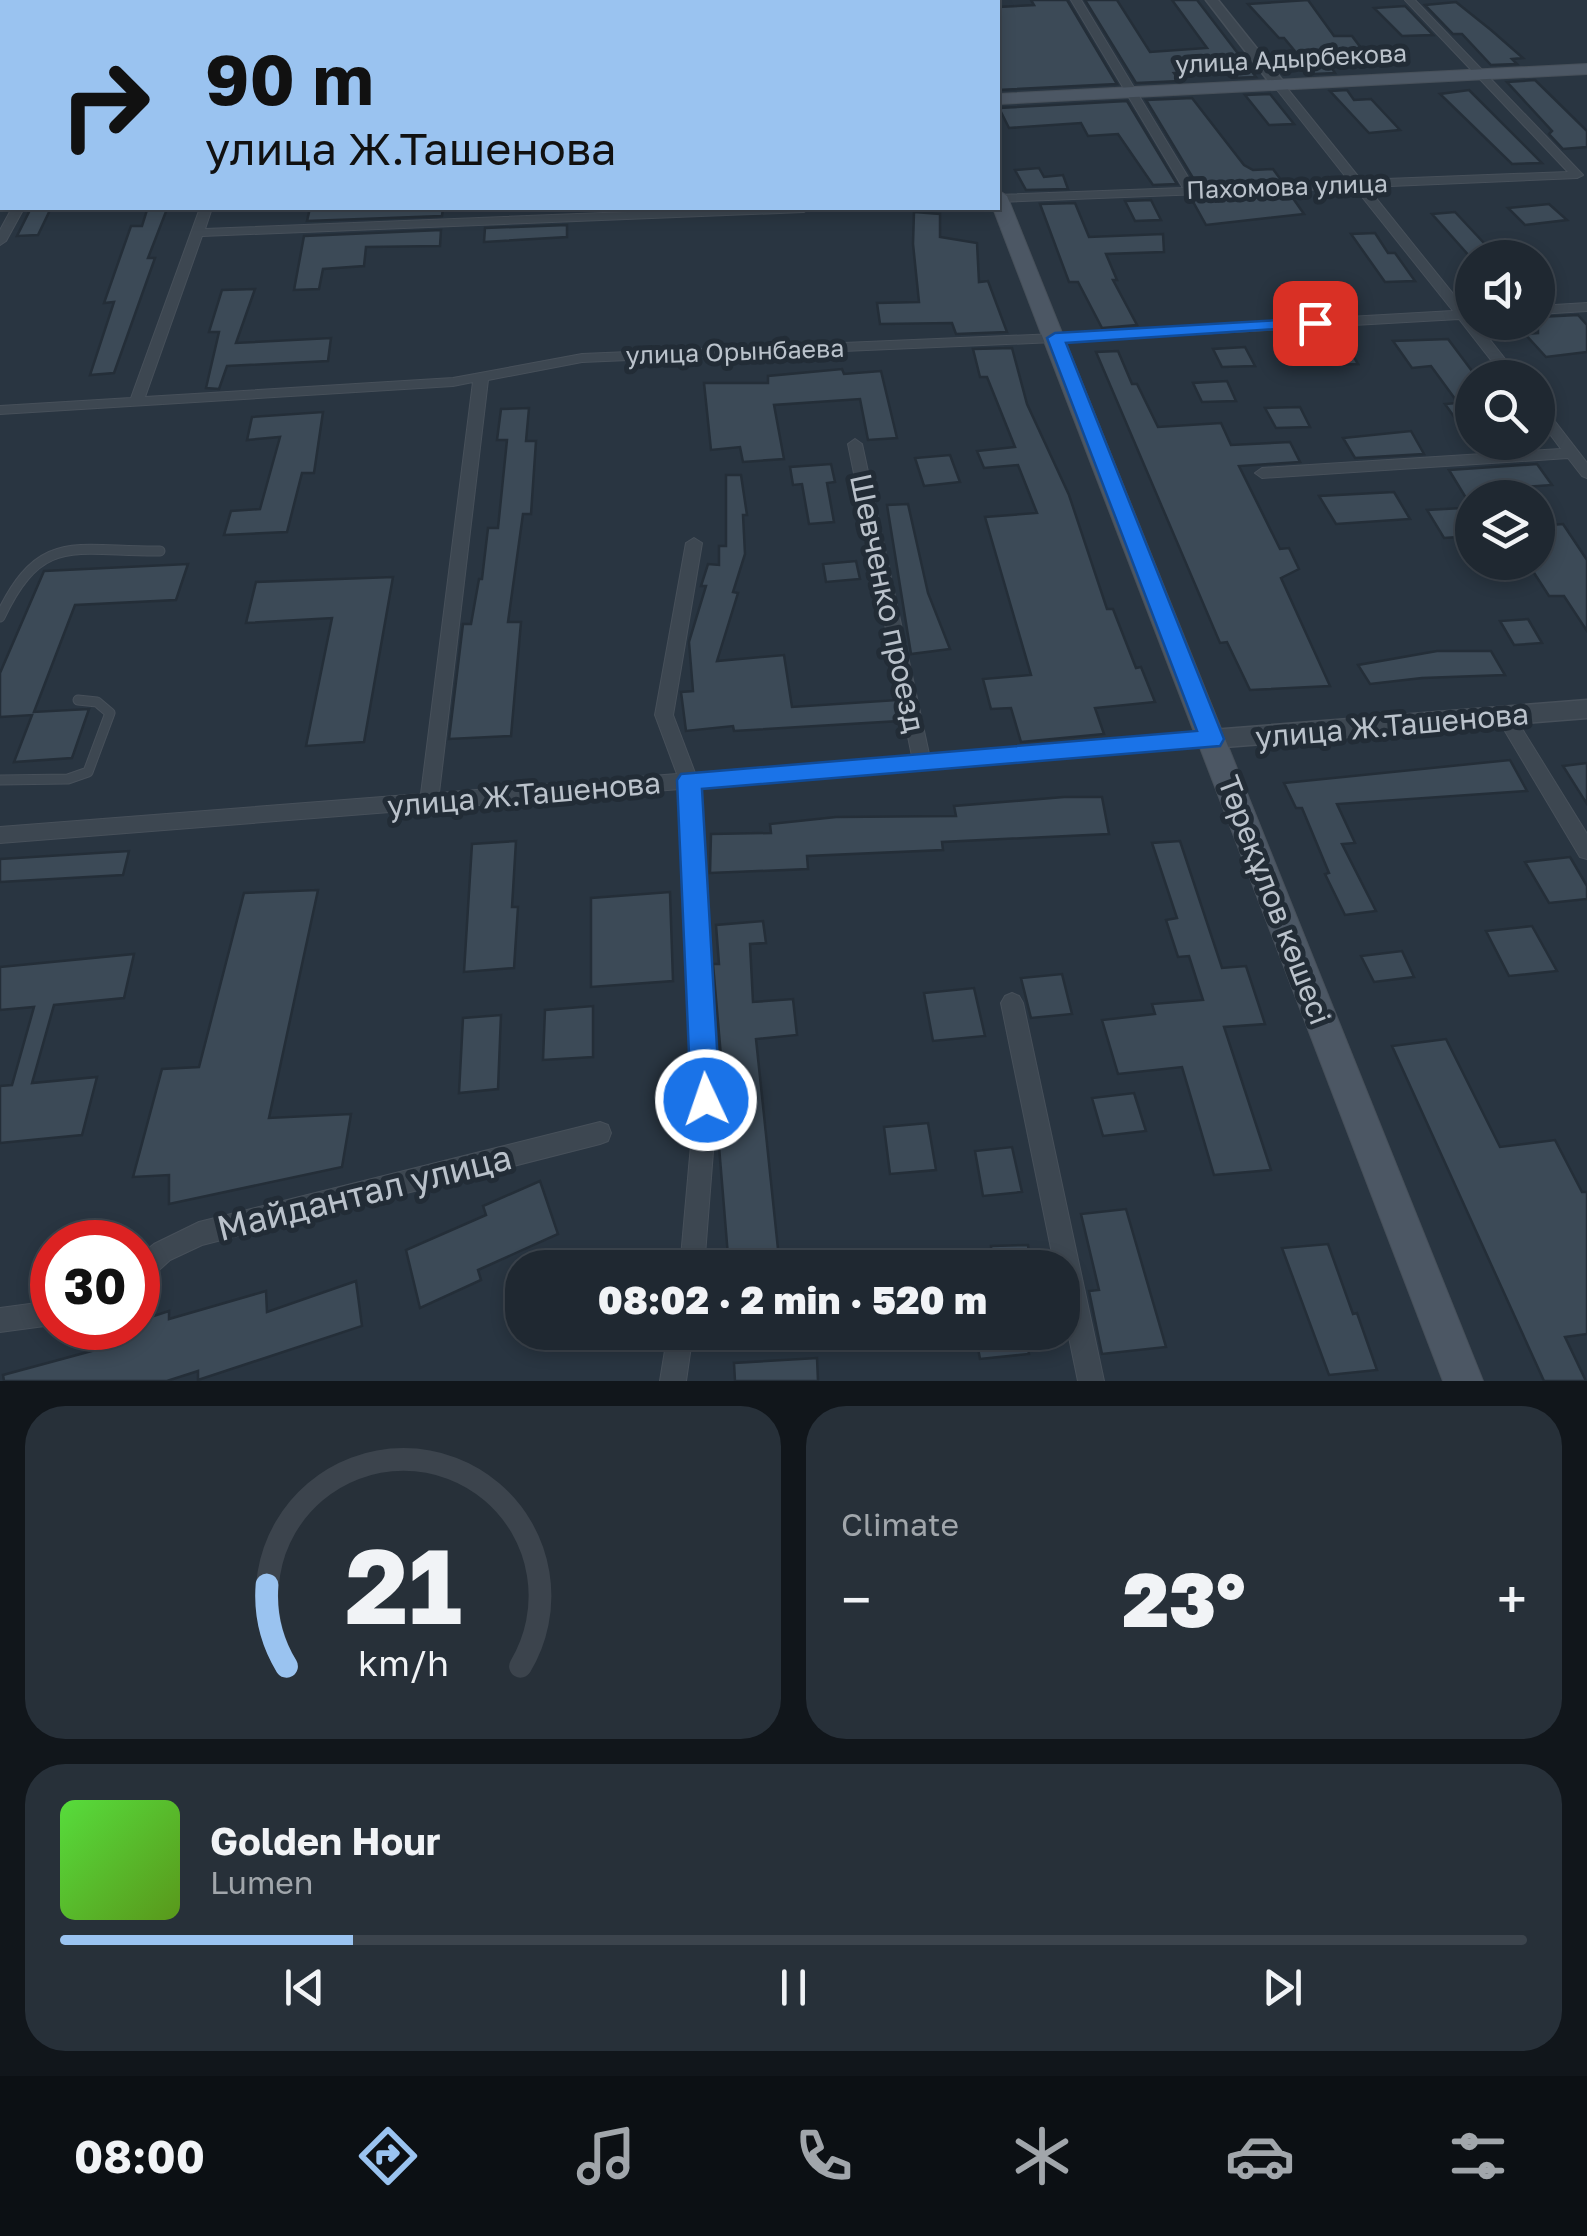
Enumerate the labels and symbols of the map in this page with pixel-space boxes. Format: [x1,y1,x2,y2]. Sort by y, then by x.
street label: улица Адырбекова [1174,36,1408,80]
street label: Пахомова улица [1186,167,1388,205]
pin [1273,281,1358,366]
street label: улица Орынбаева [625,332,845,370]
street label: Шевченко проезд [843,470,933,736]
street label: улица Ж.Ташенова [1254,695,1530,755]
street label: улица Ж.Ташенова [386,764,662,824]
street label: Төреқұлов көшесі [1211,770,1339,1030]
position arrow [654,1048,758,1152]
street label: Майдантал улица [212,1135,516,1249]
speed limit sign: 30 [30,1220,160,1350]

